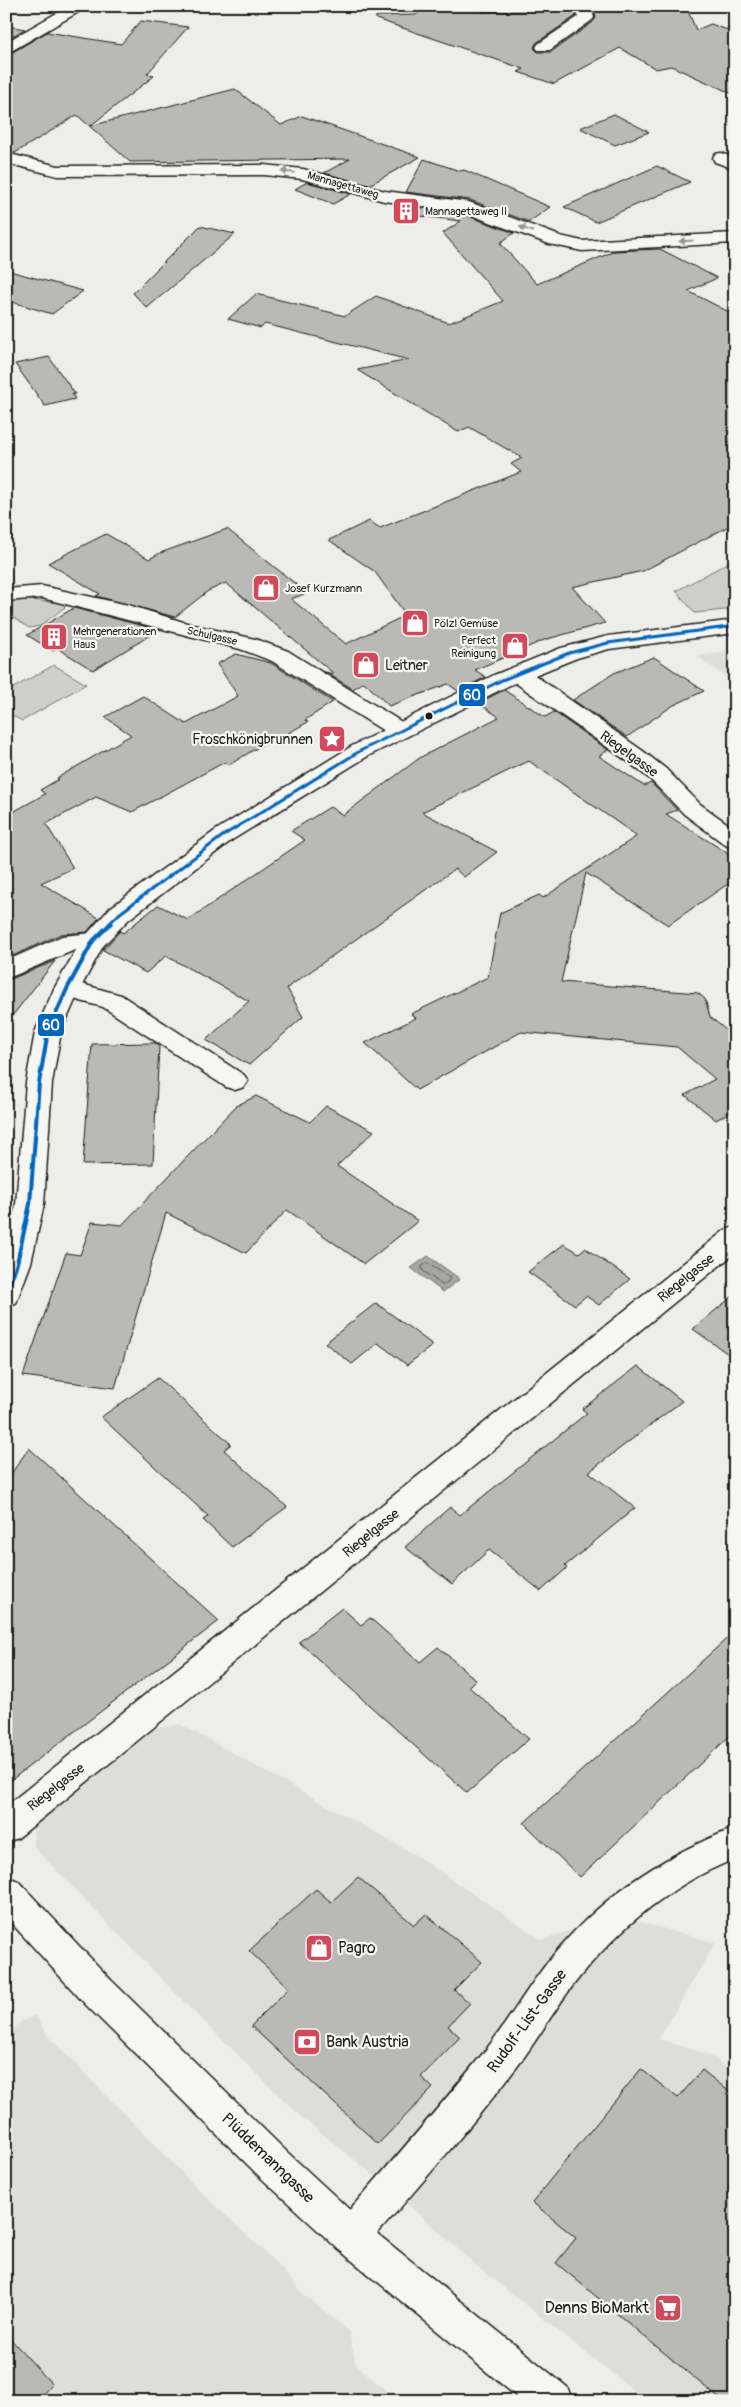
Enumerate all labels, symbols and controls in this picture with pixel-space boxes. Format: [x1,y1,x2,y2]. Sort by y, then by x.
one-way arrow [280,168,296,176]
street label: Mannagettaweg [306,169,381,202]
building icon: Mannagettaweg II [391,196,421,226]
place label: Mannagettaweg II [425,205,507,218]
one-way arrow [519,225,534,232]
one-way arrow [678,237,694,245]
shop icon: Josef Kurzmann [251,573,281,603]
place label: Josef Kurzmann [285,582,362,595]
shop icon: Pölzl Gemüse [400,608,430,638]
place label: Pölzl Gemüse [434,617,498,630]
building icon: Mehrgenerationen Haus [39,622,69,652]
street label: Schulgasse [186,624,239,648]
place label: Mehrgenerationen Haus [73,625,156,651]
shop icon: Perfect Reinigung [500,631,530,661]
place label: Perfect Reinigung [451,634,497,660]
shop icon: Leitner [351,650,381,680]
place label: Leitner [385,657,428,674]
line badge: 60 [458,683,486,707]
text: 60 [463,687,481,704]
unlabelled marker [424,711,434,721]
place icon: Froschkönigbrunnen [317,724,347,754]
street label: Riegelgasse [597,727,661,781]
place label: Froschkönigbrunnen [192,731,313,748]
line badge: 60 [37,1013,65,1037]
text: 60 [42,1017,60,1034]
street label: Riegelgasse [654,1250,718,1306]
street label: Riegelgasse [339,1505,403,1561]
street label: Riegelgasse [24,1759,88,1815]
shop icon: Pagro [304,1933,334,1963]
place label: Pagro [338,1938,376,1958]
street label: Rudolf-List-Gasse [483,1965,571,2077]
bank icon: Bank Austria [292,2027,322,2057]
place label: Bank Austria [326,2032,409,2052]
street label: Plüddemanngasse [217,2109,319,2207]
supermarket icon: Denns BioMarkt [653,2293,683,2323]
place label: Denns BioMarkt [545,2298,650,2318]

